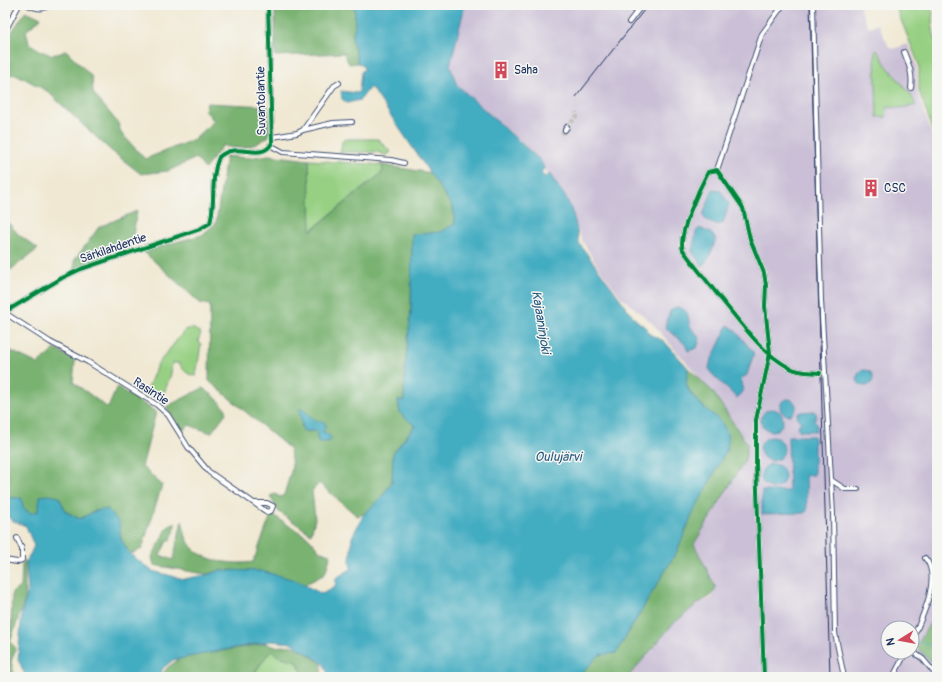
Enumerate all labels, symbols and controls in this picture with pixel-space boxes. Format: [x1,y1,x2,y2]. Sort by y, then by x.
building icon: Saha [491,60,511,80]
place label: Saha [514,63,538,78]
street label: Suvantolantie [253,66,270,136]
building icon: CSC [861,178,881,198]
place label: CSC [884,181,906,196]
street label: Särkilahdentie [78,230,149,267]
water label: Kajaaninjoki [528,290,554,357]
street label: Rasintie [130,374,171,409]
water label: Oulujärvi [535,449,584,465]
north arrow [880,620,920,660]
text: N [883,636,898,647]

